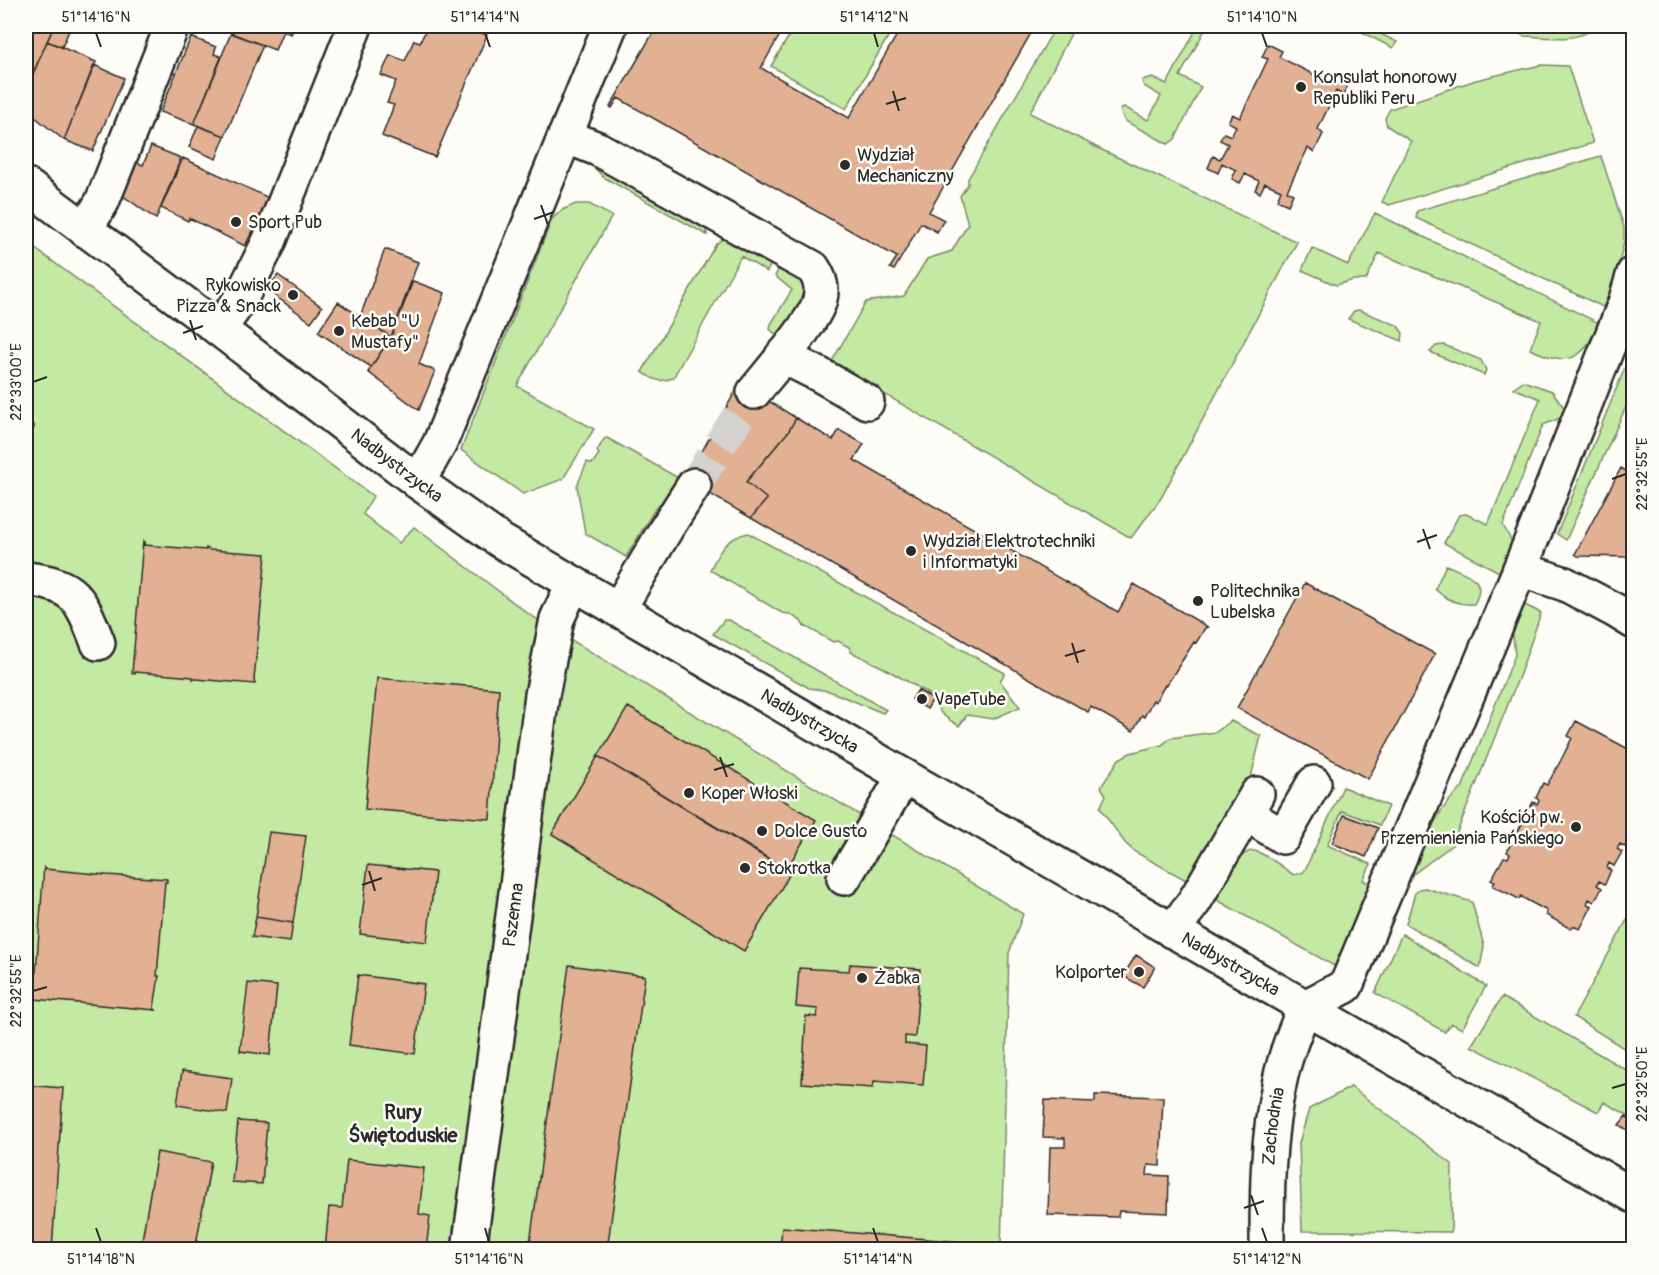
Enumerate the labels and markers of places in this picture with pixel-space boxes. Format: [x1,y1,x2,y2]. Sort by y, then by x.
place label: Konsulat honorowy Republiki Peru [1313,66,1457,110]
marker: Konsulat honorowy Republiki Peru [1294,80,1308,94]
place label: Wydział Mechaniczny [857,144,954,188]
marker: Wydział Mechaniczny [838,158,852,172]
place label: Sport Pub [248,211,322,234]
marker: Sport Pub [229,215,243,229]
place label: Rykowisko Pizza & Snack [176,274,281,318]
marker: Rykowisko Pizza & Snack [286,288,300,302]
place label: Kebab "U Mustafy" [351,310,420,354]
marker: Kebab "U Mustafy" [332,324,346,338]
place label: Wydział Elektrotechniki i Informatyki [923,530,1095,574]
marker: Wydział Elektrotechniki i Informatyki [904,544,918,558]
place label: Politechnika Lubelska [1210,580,1300,624]
marker: Politechnika Lubelska [1191,594,1205,608]
place label: VapeTube [934,688,1006,711]
marker: VapeTube [915,692,929,706]
place label: Koper Włoski [701,782,798,805]
marker: Koper Włoski [682,786,696,800]
place label: Kościół pw. Przemienienia Pańskiego [1380,806,1564,850]
place label: Dolce Gusto [774,820,867,843]
marker: Kościół pw. Przemienienia Pańskiego [1569,820,1583,834]
marker: Dolce Gusto [755,824,769,838]
place label: Stokrotka [757,857,831,880]
marker: Stokrotka [738,861,752,875]
place label: Kolporter [1055,961,1128,984]
marker: Kolporter [1132,965,1146,979]
place label: Żabka [874,967,920,990]
marker: Żabka [855,971,869,985]

